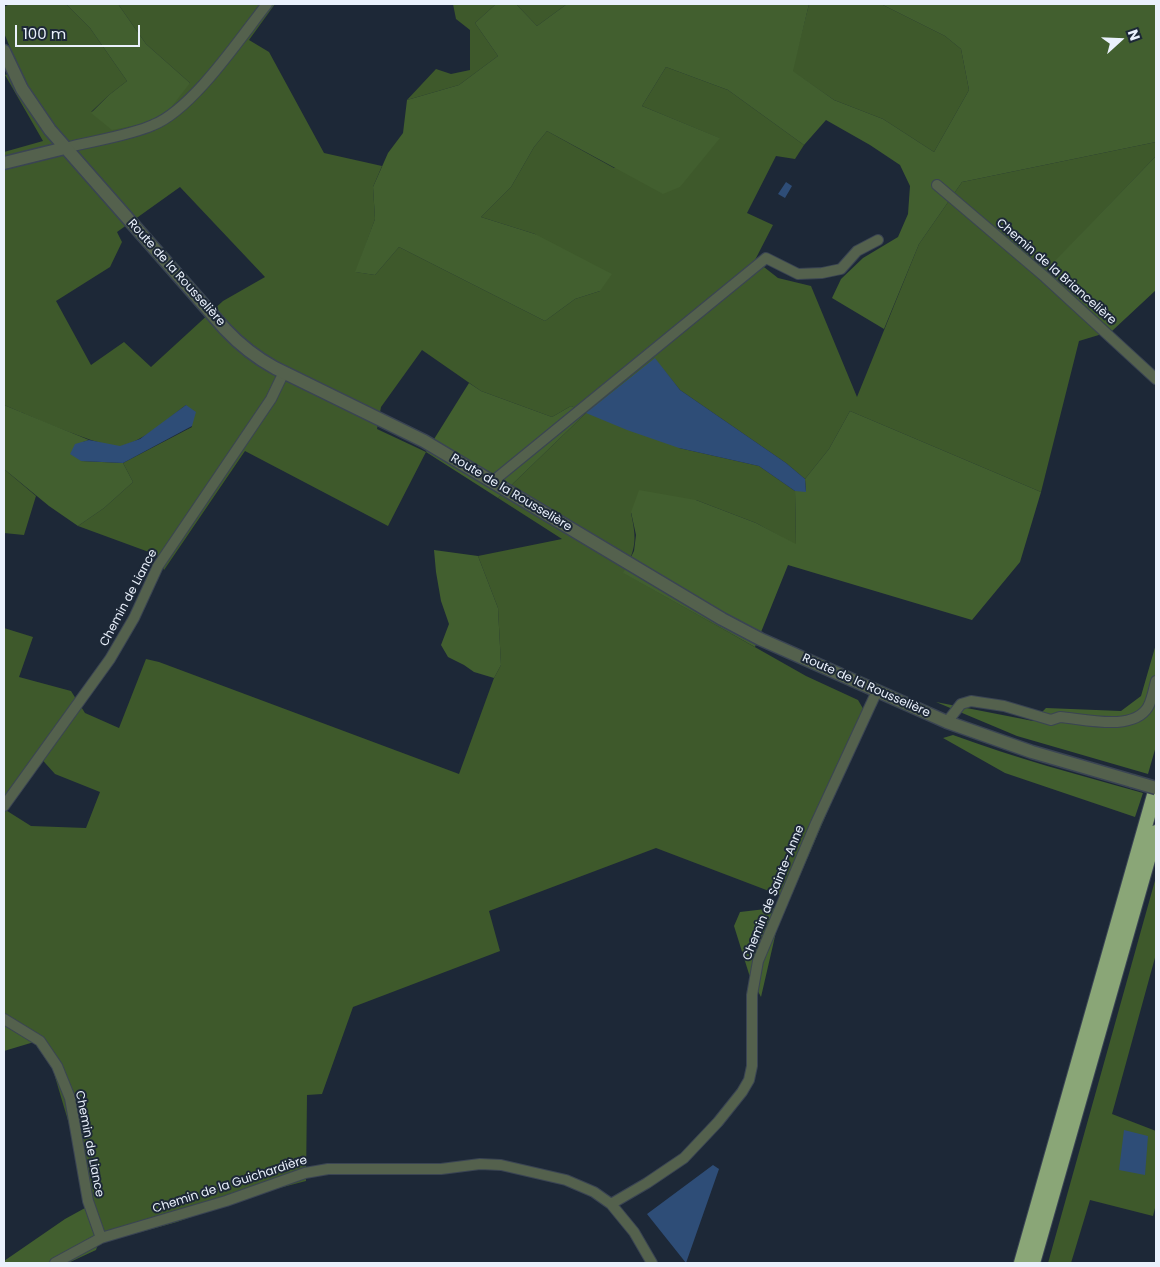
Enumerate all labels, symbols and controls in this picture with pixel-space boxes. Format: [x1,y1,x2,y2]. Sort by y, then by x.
scale bar [18,15,142,47]
north arrow [1095,15,1145,65]
text: 100 m [23,23,66,44]
text: N [1123,27,1145,43]
street label: Chemin de la Briancelière [993,216,1119,328]
street label: Route de la Rousselière [124,217,228,329]
street label: Route de la Rousselière [448,451,574,535]
street label: Chemin de Liance [97,547,161,649]
street label: Route de la Rousselière [800,651,932,721]
street label: Chemin de Sainte-Anne [740,823,808,963]
street label: Chemin de Liance [72,1090,106,1198]
street label: Chemin de la Guichardière [151,1153,309,1217]

